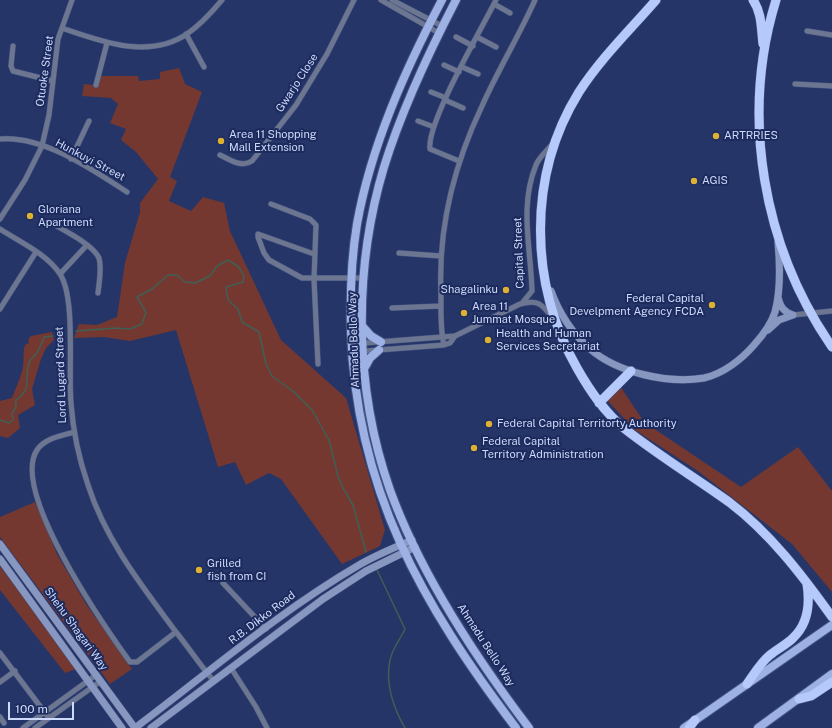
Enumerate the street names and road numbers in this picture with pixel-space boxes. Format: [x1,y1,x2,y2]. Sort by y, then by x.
street label: Otuoke Street [33,35,57,107]
street label: Gwarjo Close [273,51,321,115]
street label: Hunkuyi Street [53,136,127,184]
street label: Capital Street [511,217,527,289]
street label: Ahmadu Bello Way [346,292,362,388]
street label: Lord Lugard Street [53,326,69,424]
street label: Shehu Shagari Way [41,585,111,673]
street label: R.B. Dikko Road [226,589,298,647]
street label: Ahmadu Bello Way [454,601,518,689]

